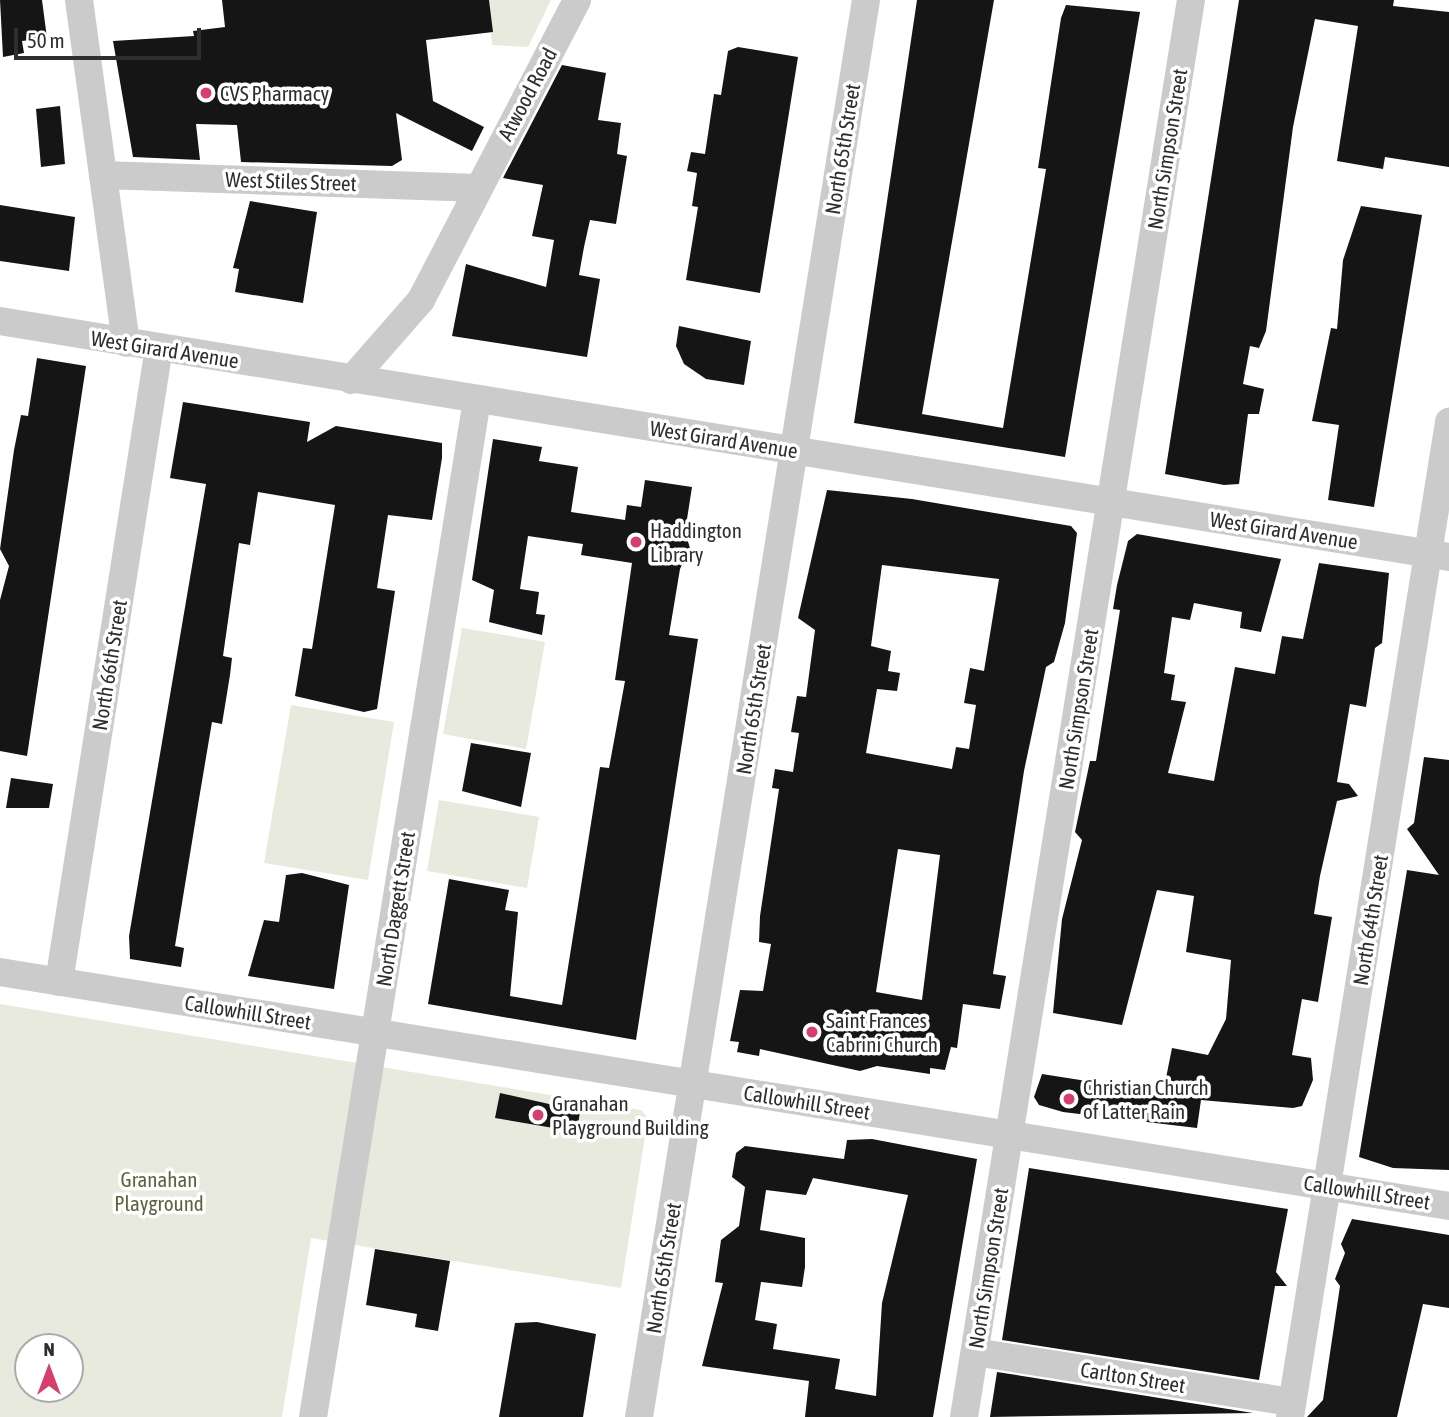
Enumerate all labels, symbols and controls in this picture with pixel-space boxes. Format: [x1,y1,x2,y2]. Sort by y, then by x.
scale bar [18,14,205,58]
text: 50 m [27,28,65,52]
street label: Atwood Road [492,43,562,145]
street label: North Simpson Street [1142,67,1192,231]
place label: CVS Pharmacy [220,80,329,106]
street label: North 65th Street [819,82,865,216]
marker: CVS Pharmacy [198,85,214,101]
street label: West Stiles Street [225,166,357,196]
street label: West Girard Avenue [89,325,241,373]
street label: West Girard Avenue [648,415,800,463]
street label: West Girard Avenue [1208,506,1360,554]
place label: Haddington Library [650,517,742,567]
marker: Haddington Library [628,534,644,550]
street label: North 66th Street [86,598,132,732]
street label: North Simpson Street [1053,627,1103,791]
street label: North 65th Street [730,642,776,776]
street label: North Daggett Street [370,830,420,988]
street label: North 64th Street [1347,853,1393,987]
street label: Callowhill Street [183,990,313,1034]
place label: Saint Frances Cabrini Church [826,1007,938,1057]
marker: Saint Frances Cabrini Church [804,1024,820,1040]
place label: Christian Church of Latter Rain [1083,1074,1209,1124]
street label: Callowhill Street [742,1080,872,1124]
place label: Granahan Playground Building [552,1090,709,1140]
marker: Christian Church of Latter Rain [1061,1091,1077,1107]
marker: Granahan Playground Building [530,1107,546,1123]
park label: Granahan Playground [114,1166,204,1216]
street label: Callowhill Street [1302,1170,1432,1214]
street label: North Simpson Street [963,1186,1013,1350]
street label: North 65th Street [640,1201,686,1335]
north arrow [14,1333,84,1403]
text: N [43,1338,55,1360]
street label: Carlton Street [1079,1356,1187,1398]

